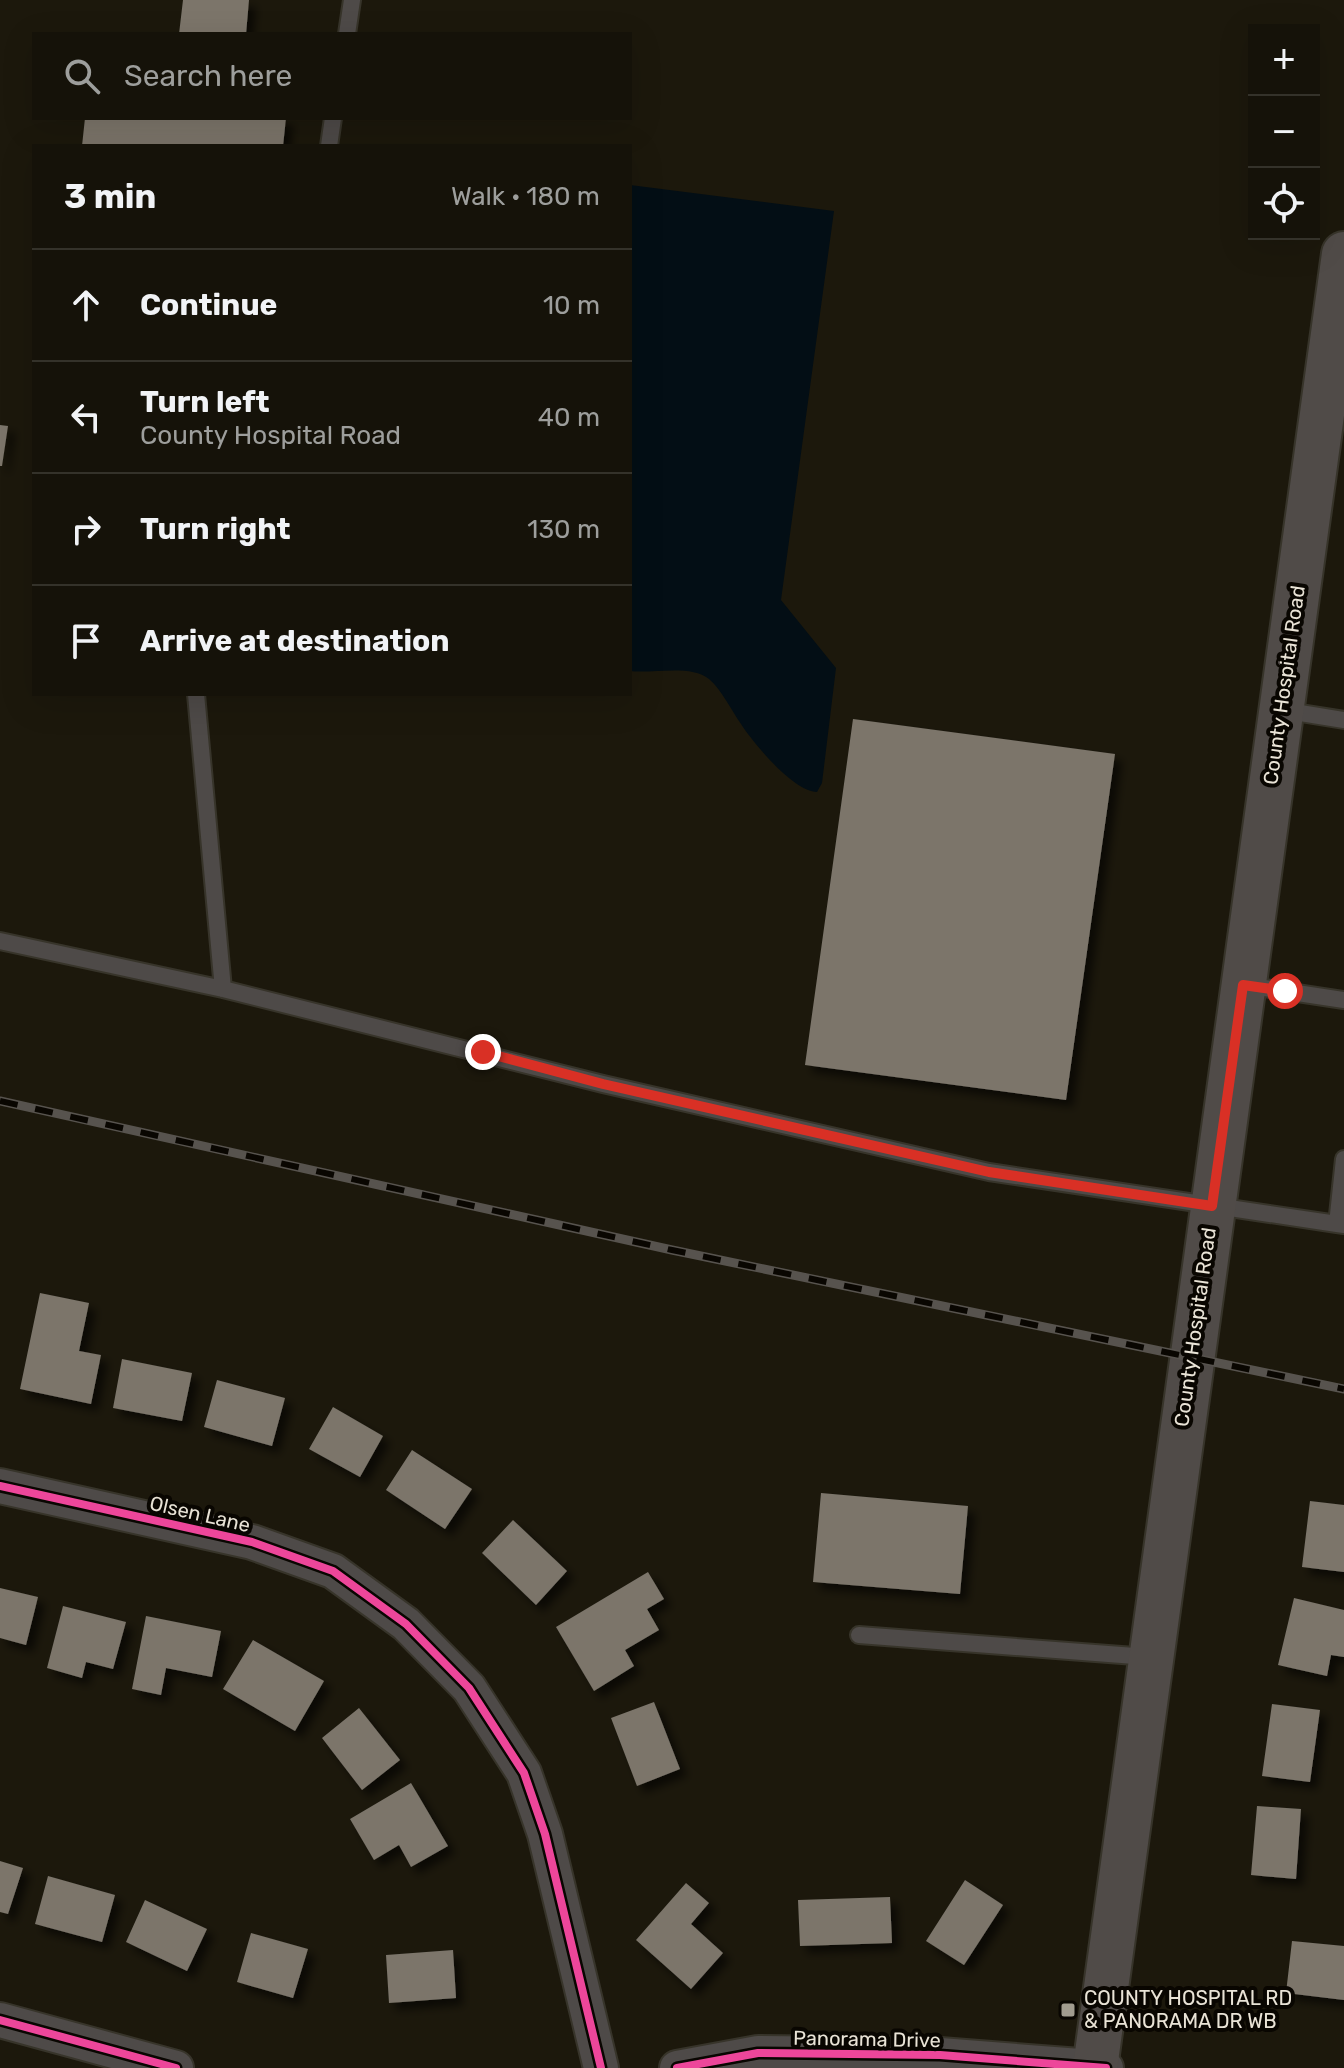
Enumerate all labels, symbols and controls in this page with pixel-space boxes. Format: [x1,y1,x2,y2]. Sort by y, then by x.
map controls [1248,24,1320,240]
button: + [1248,24,1320,96]
search box [32,32,632,120]
icon: search [60,54,104,98]
text: Search here [124,58,292,94]
button: − [1248,96,1320,168]
button: locate [1248,168,1320,240]
text: 3 min [64,176,156,217]
text: Walk · 180 m [451,181,600,212]
icon: ahead [64,283,108,327]
text: Continue [140,287,277,323]
text: 10 m [543,290,600,321]
text: Turn left [140,384,270,420]
icon: left [64,395,108,439]
text: 40 m [538,402,600,433]
text: County Hospital Road [140,420,401,451]
icon: right [64,507,108,551]
text: Turn right [140,511,291,547]
text: 130 m [527,514,600,545]
street label: County Hospital Road [1258,584,1310,786]
icon: arrive [64,619,108,663]
text: Arrive at destination [140,623,450,659]
route start [1267,973,1303,1009]
route end [465,1034,501,1070]
street label: County Hospital Road [1169,1226,1221,1428]
street label: Olsen Lane [147,1491,253,1537]
place label: COUNTY HOSPITAL RD & PANORAMA DR WB [1084,1986,1292,2033]
marker: COUNTY HOSPITAL RD & PANORAMA DR WB [1059,2001,1077,2019]
street label: Panorama Drive [793,2026,941,2052]

